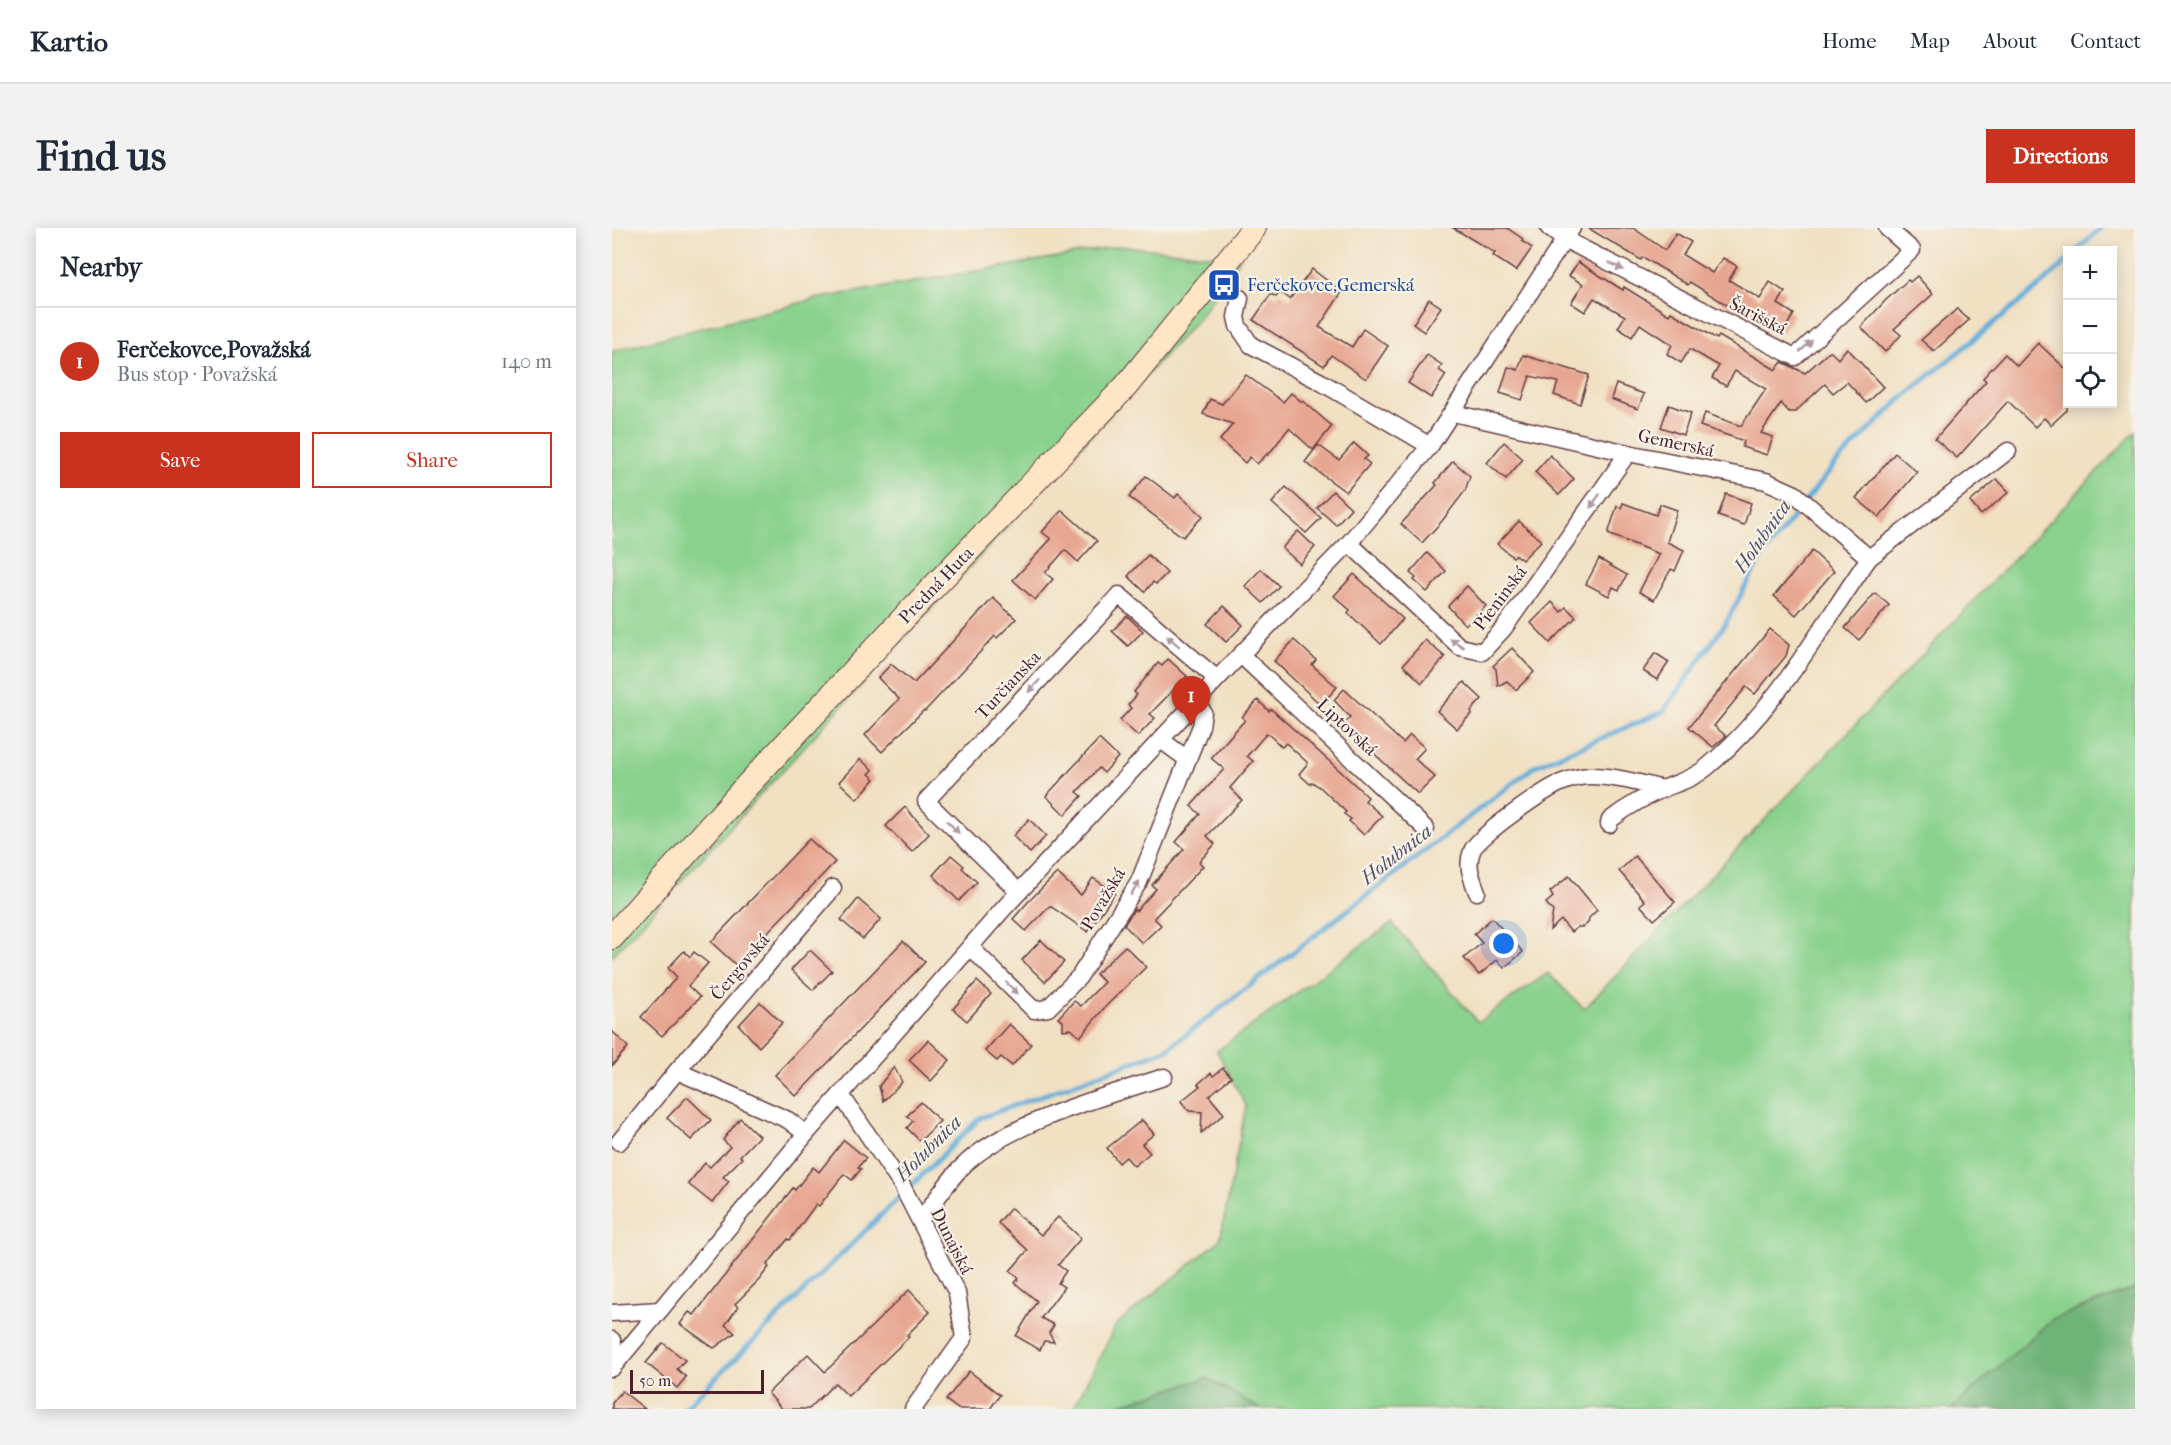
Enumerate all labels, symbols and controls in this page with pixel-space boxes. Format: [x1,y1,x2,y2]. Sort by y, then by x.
text: Kartio [30,25,108,58]
text: Home [1822,29,1877,53]
text: Map [1910,29,1950,53]
text: About [1983,29,2037,53]
text: Contact [2070,29,2141,53]
button: Directions [1986,129,2135,183]
text: Find us [36,132,166,181]
map controls [2063,246,2117,408]
button: + [2063,246,2117,300]
text: Nearby [60,252,142,283]
one-way arrow [1608,261,1625,270]
bus stop icon: Ferčekovce,Gemerská [1206,267,1242,303]
place label: Ferčekovce,Gemerská [1247,275,1415,296]
street label: Šarišská [1726,291,1791,340]
button: − [2063,300,2117,354]
text: Ferčekovce,Považská [117,337,311,363]
one-way arrow [1798,340,1813,353]
text: 1 [76,350,83,373]
text: 140 m [501,350,552,373]
button: locate [2063,354,2117,408]
text: Bus stop · Považská [117,363,277,386]
street label: Gemerská [1636,425,1717,462]
button: Save [60,432,300,488]
button: Share [312,432,552,488]
one-way arrow [1589,493,1601,508]
water label: Holubnica [1728,495,1796,578]
street label: Predná Huta [895,542,979,628]
street label: Pieninská [1469,561,1532,635]
one-way arrow [1165,634,1181,647]
one-way arrow [1450,637,1466,649]
street label: Turčianska [971,646,1046,724]
pin: 1 [1172,676,1210,726]
one-way arrow [1027,678,1041,693]
street label: Liptovská [1312,694,1381,761]
one-way arrow [945,820,960,834]
water label: Holubnica [1355,820,1436,890]
street label: Považská [1077,864,1130,934]
one-way arrow [1129,880,1140,896]
street label: Čergovská [705,928,775,1005]
your location [1489,929,1518,958]
one-way arrow [1004,981,1018,995]
water label: Holubnica [890,1111,966,1187]
street label: Dunajská [926,1205,977,1278]
scale bar [630,1367,764,1394]
text: 50 m [639,1371,671,1390]

